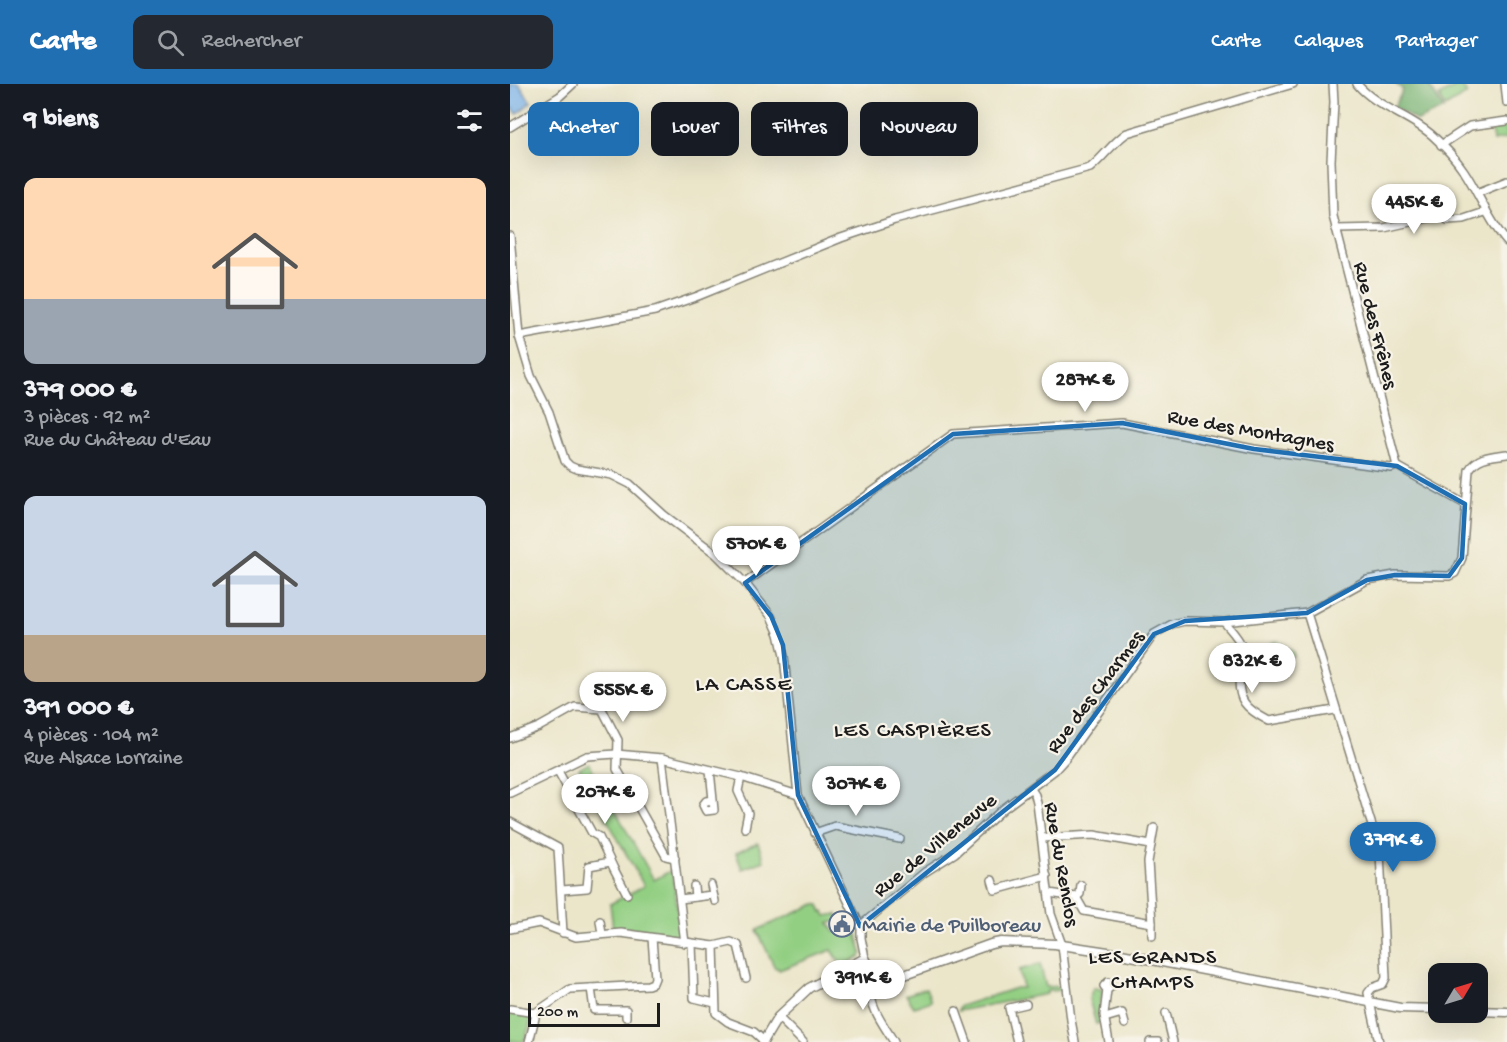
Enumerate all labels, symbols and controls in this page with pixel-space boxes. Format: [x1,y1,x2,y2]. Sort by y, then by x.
search box [133,15,553,69]
text: Carte [30,26,97,59]
icon: search [154,26,187,59]
text: Rechercher [202,29,301,55]
text: Carte [1211,30,1261,55]
text: Calques [1294,30,1363,55]
text: Partager [1396,30,1477,55]
chip: Acheter [528,102,639,156]
chip: Louer [651,102,739,156]
chip: Filtres [751,102,848,156]
chip: Nouveau [860,102,978,156]
icon: filters [453,104,486,137]
text: 9 biens [24,105,98,136]
pin: 445K € [1365,184,1463,235]
text: 445K € [1385,192,1443,215]
icon: home [201,217,309,325]
street label: Rue des Frênes [1346,260,1402,393]
pin: 287K € [1036,362,1134,413]
text: 287K € [1056,370,1114,393]
text: 379 000 € [24,376,136,407]
street label: Rue des Montagnes [1165,405,1337,460]
text: 3 pièces · 92 m² [24,407,151,430]
text: Rue du Château d'Eau [24,430,211,453]
pin: 570K € [707,526,805,577]
text: 570K € [726,534,786,557]
icon: home [201,535,309,643]
street label: Rue des Charmes [1042,626,1152,760]
pin: 832K € [1203,643,1301,694]
text: 832K € [1223,651,1281,674]
pin: 555K € [574,672,672,723]
district label: LA CASSE [695,673,793,699]
text: 555K € [593,680,653,703]
text: 391 000 € [24,694,133,725]
district label: LES CASPIÈRES [834,719,992,745]
text: 4 pièces · 104 m² [24,725,159,748]
text: Rue Alsace Lorraine [24,748,183,771]
pin: 307K € [807,766,905,817]
pin: 207K € [556,774,654,825]
text: 307K € [826,774,886,797]
text: 207K € [575,782,635,805]
street label: Rue de Villeneuve [869,788,1004,904]
street label: Rue du Renclos [1036,800,1083,930]
pin: 379K € [1344,822,1442,873]
text: 379K € [1364,830,1422,853]
public building icon: Mairie de Puilboreau [827,909,857,939]
place label: Mairie de Puilboreau [862,915,1041,940]
district label: LES GRANDS CHAMPS [1088,946,1218,997]
pin: 391K € [814,960,912,1011]
north arrow [1428,963,1488,1023]
map controls [1428,963,1488,1023]
text: 391K € [835,968,891,991]
scale bar [528,1000,660,1028]
text: 200 m [537,1004,578,1023]

